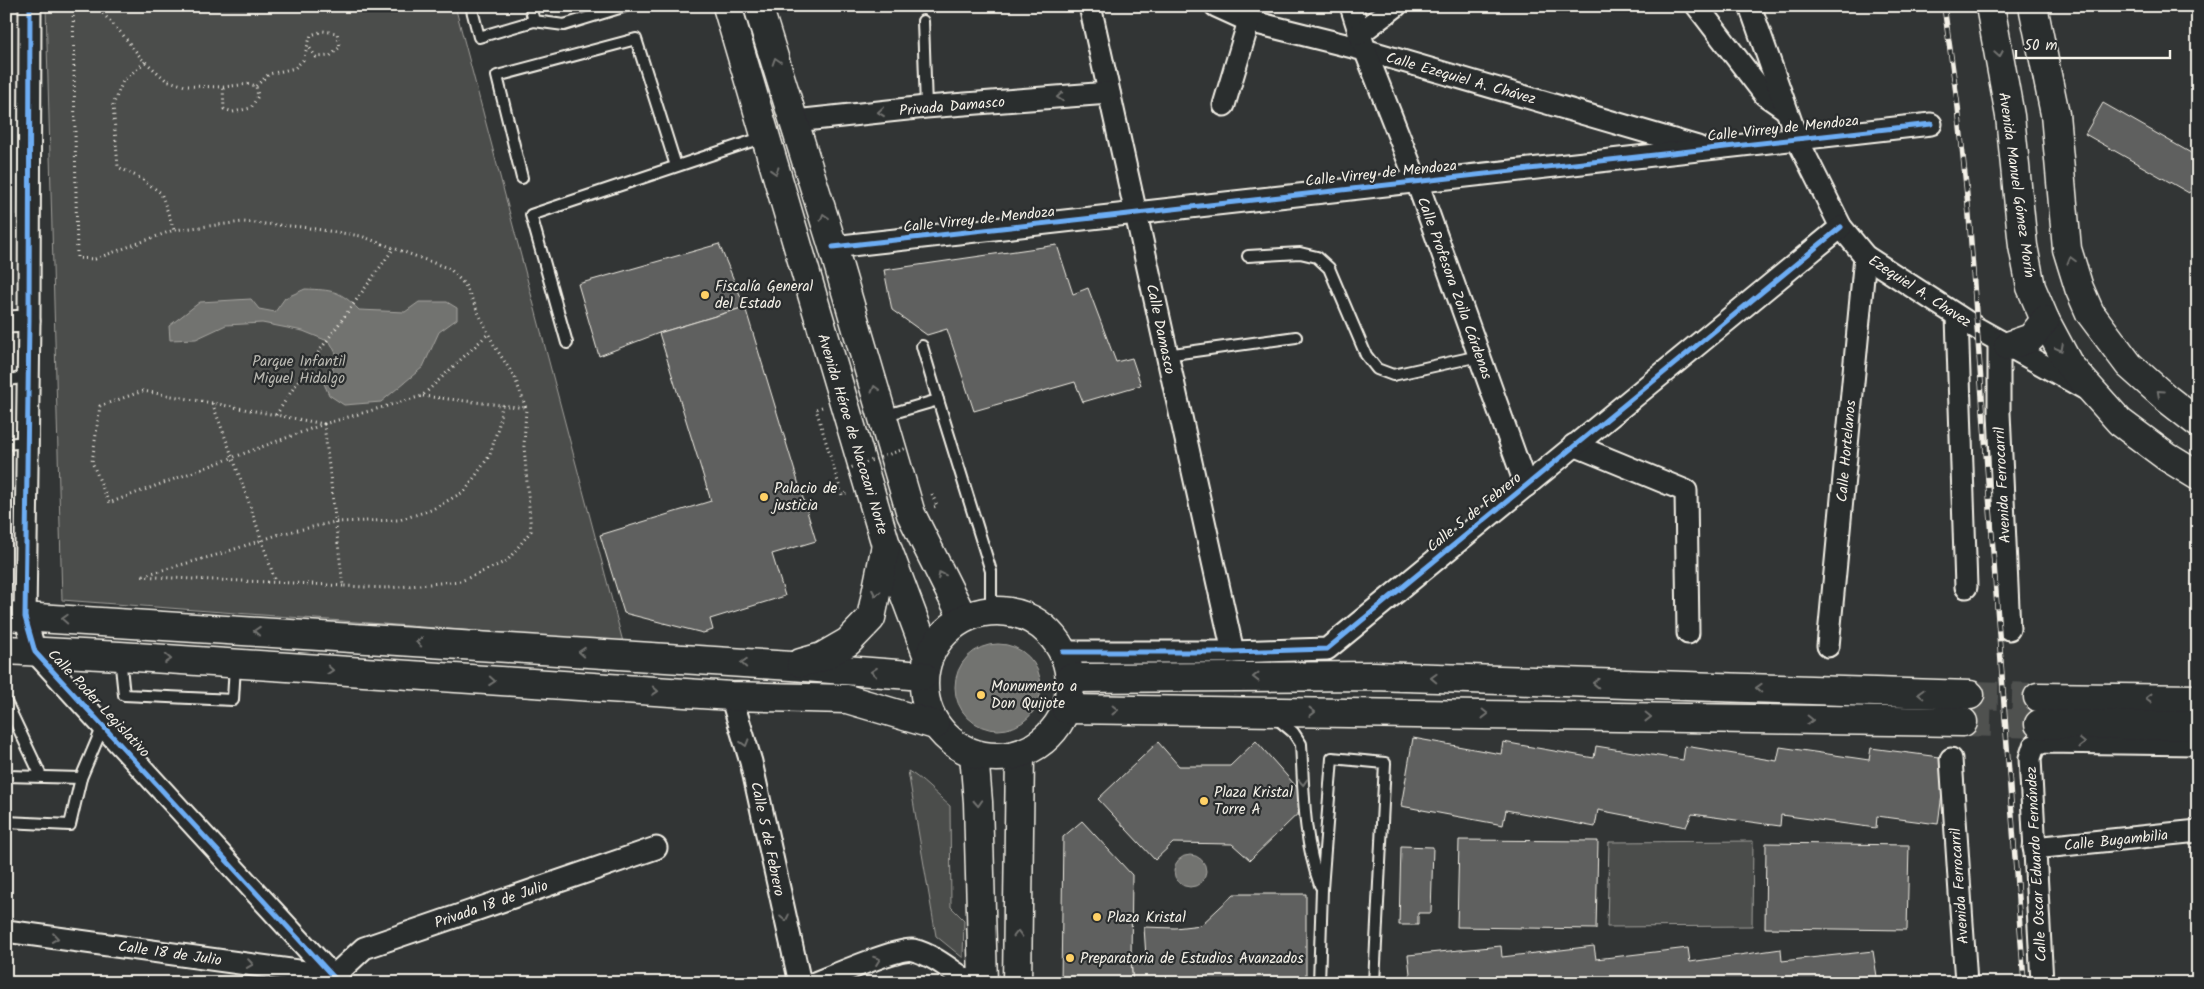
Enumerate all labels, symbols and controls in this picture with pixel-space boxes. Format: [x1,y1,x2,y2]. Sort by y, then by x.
scale bar [2016,28,2170,60]
text: 50 m [2024,34,2058,58]
street label: Calle Ezequiel A. Chávez [1383,46,1539,112]
one-way arrow [1993,50,2003,59]
one-way arrow [772,58,782,66]
street label: Privada Damasco [898,90,1006,124]
one-way arrow [1056,91,1064,102]
street label: Avenida Manuel Gómez Morín [1991,91,2041,280]
one-way arrow [876,106,884,117]
street label: Calle Virrey de Mendoza [1706,109,1860,149]
street label: Calle Virrey de Mendoza [1304,154,1458,194]
one-way arrow [769,166,779,174]
street label: Calle Profesora Zoila Cárdenas [1410,194,1498,384]
street label: Calle Virrey de Mendoza [902,200,1056,240]
one-way arrow [820,213,830,221]
street label: Ezequiel A. Chavez [1863,249,1976,334]
one-way arrow [2066,257,2076,265]
place label: Fiscalía General del Estado [715,275,813,316]
street label: Calle Damasco [1139,282,1181,377]
marker: Fiscalía General del Estado [699,289,711,301]
street label: Avenida Héroe de Nacozari Norte [810,331,894,538]
one-way arrow [2054,343,2064,352]
park label: Parque Infantil Miguel Hidalgo [252,350,346,391]
one-way arrow [870,385,881,394]
one-way arrow [2156,389,2165,398]
street label: Calle Hortelanos [1831,398,1863,503]
street label: Avenida Ferrocarril [1988,426,2018,544]
street label: Calle 5 de Febrero [1422,467,1528,559]
place label: Palacio de justicia [770,477,837,518]
marker: Palacio de justicia [758,491,770,503]
one-way arrow [937,571,947,580]
one-way arrow [871,589,882,597]
one-way arrow [60,614,68,625]
one-way arrow [253,626,261,637]
one-way arrow [415,636,423,647]
street label: Calle Poder Legislativo [41,644,155,764]
one-way arrow [577,647,585,658]
one-way arrow [164,653,172,664]
one-way arrow [739,657,747,668]
one-way arrow [327,664,335,675]
one-way arrow [870,667,878,678]
one-way arrow [1251,672,1259,682]
one-way arrow [1430,672,1438,683]
one-way arrow [489,675,497,686]
place label: Monumento a Don Quijote [991,675,1077,716]
one-way arrow [1592,678,1600,688]
one-way arrow [1755,683,1763,694]
one-way arrow [651,686,659,697]
one-way arrow [1917,688,1925,699]
marker: Monumento a Don Quijote [975,689,987,701]
one-way arrow [2145,693,2152,703]
one-way arrow [1112,705,1119,715]
one-way arrow [1309,707,1317,717]
one-way arrow [1481,709,1489,720]
one-way arrow [1644,712,1652,722]
one-way arrow [1806,715,1814,725]
one-way arrow [740,738,750,746]
one-way arrow [2078,738,2086,748]
street label: Calle Oscar Eduardo Fernández [2020,765,2054,962]
one-way arrow [1297,778,1308,786]
street label: Calle 5 de Febrero [743,780,791,899]
place label: Plaza Kristal Torre A [1214,781,1293,822]
marker: Plaza Kristal Torre A [1198,795,1210,807]
one-way arrow [973,799,984,807]
street label: Calle Bugambilia [2063,824,2169,858]
street label: Avenida Ferrocarril [1944,827,1976,945]
street label: Privada 18 de Julio [431,874,552,936]
place label: Plaza Kristal [1107,906,1186,930]
marker: Plaza Kristal [1091,911,1103,923]
one-way arrow [780,914,790,923]
one-way arrow [1013,930,1023,938]
one-way arrow [51,932,59,943]
street label: Calle 18 de Julio [116,935,223,973]
place label: Preparatoria de Estudios Avanzados [1080,947,1304,971]
marker: Preparatoria de Estudios Avanzados [1064,952,1076,964]
one-way arrow [872,956,881,966]
one-way arrow [246,959,255,969]

